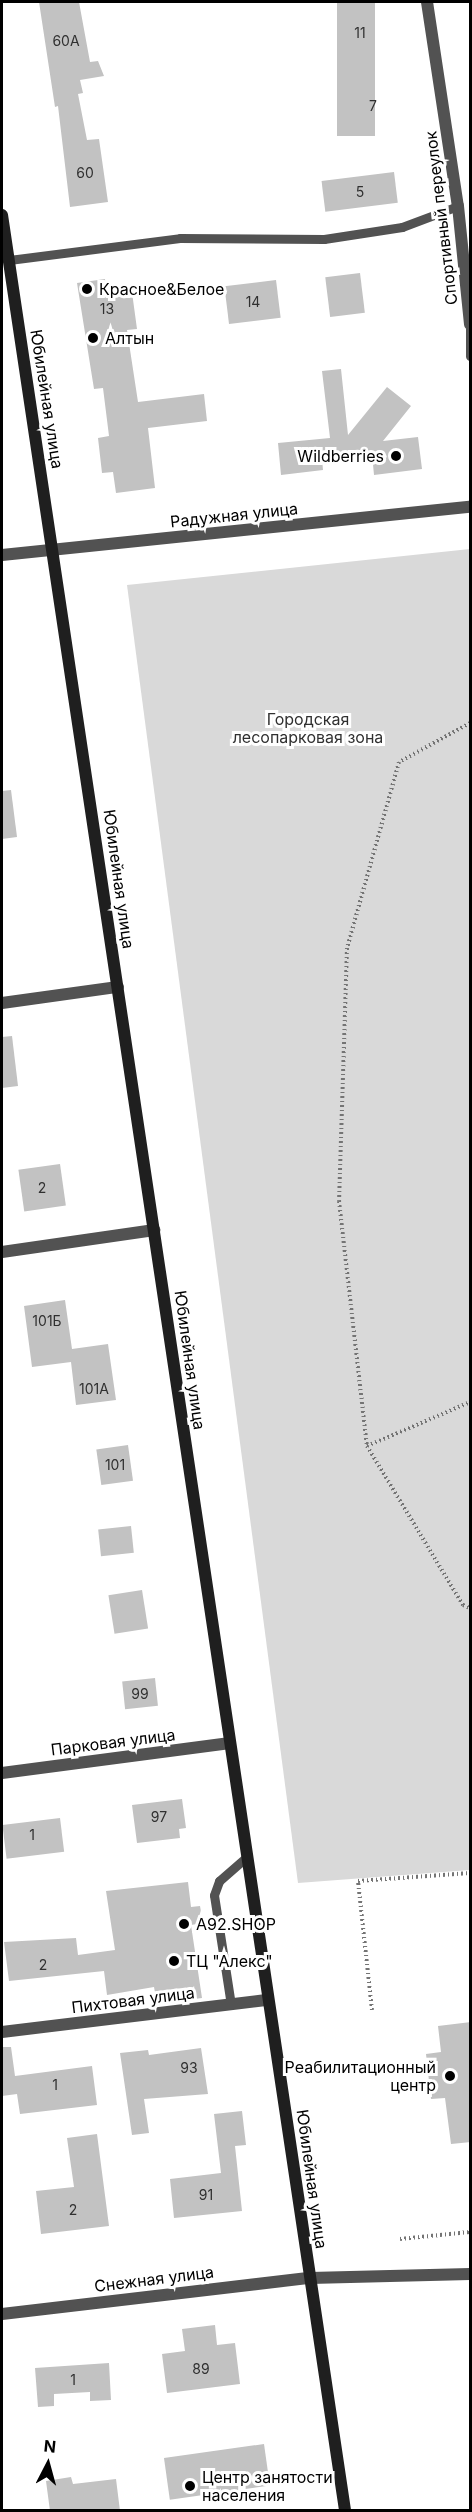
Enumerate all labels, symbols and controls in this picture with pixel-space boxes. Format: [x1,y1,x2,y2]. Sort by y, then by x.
house number: 11 [354,25,366,41]
house number: 60А [52,33,80,49]
house number: 7 [369,98,377,114]
street label: Спортивный переулок [421,130,461,306]
house number: 60 [76,165,94,181]
house number: 5 [356,184,364,200]
place label: Красное&Белое [99,279,224,299]
marker: Красное&Белое [80,282,94,296]
house number: 14 [246,294,260,310]
house number: 13 [100,301,114,317]
street label: Юбилейная улица [27,328,67,470]
place label: Алтын [105,328,154,348]
marker: Алтын [86,331,100,345]
place label: Wildberries [297,446,384,466]
marker: Wildberries [389,449,403,463]
street label: Радужная улица [169,499,299,531]
park label: Городская лесопарковая зона [233,709,383,747]
street label: Юбилейная улица [100,808,138,950]
house number: 2 [38,1180,46,1196]
street label: Юбилейная улица [171,1289,209,1431]
house number: 101Б [32,1313,62,1329]
house number: 101А [79,1381,109,1397]
house number: 101 [105,1457,125,1473]
house number: 99 [131,1686,149,1702]
street label: Парковая улица [50,1725,176,1759]
house number: 97 [151,1809,167,1825]
house number: 1 [29,1827,35,1843]
place label: A92.SHOP [196,1914,276,1934]
marker: A92.SHOP [177,1917,191,1931]
place label: ТЦ "Алекс" [186,1951,273,1971]
marker: ТЦ "Алекс" [167,1954,181,1968]
house number: 2 [39,1957,47,1973]
street label: Пихтовая улица [70,1983,196,2017]
place label: Реабилитационный центр [285,2057,436,2095]
house number: 93 [180,2060,198,2076]
marker: Реабилитационный центр [441,2067,459,2085]
house number: 1 [52,2077,58,2093]
street label: Юбилейная улица [293,2108,331,2250]
house number: 91 [199,2187,213,2203]
house number: 2 [69,2202,77,2218]
street label: Снежная улица [93,2262,215,2296]
house number: 89 [192,2361,210,2377]
house number: 1 [70,2372,76,2388]
north arrow [18,2434,78,2494]
text: N [43,2436,57,2457]
place label: Центр занятости населения [202,2467,333,2505]
marker: Центр занятости населения [183,2479,197,2493]

